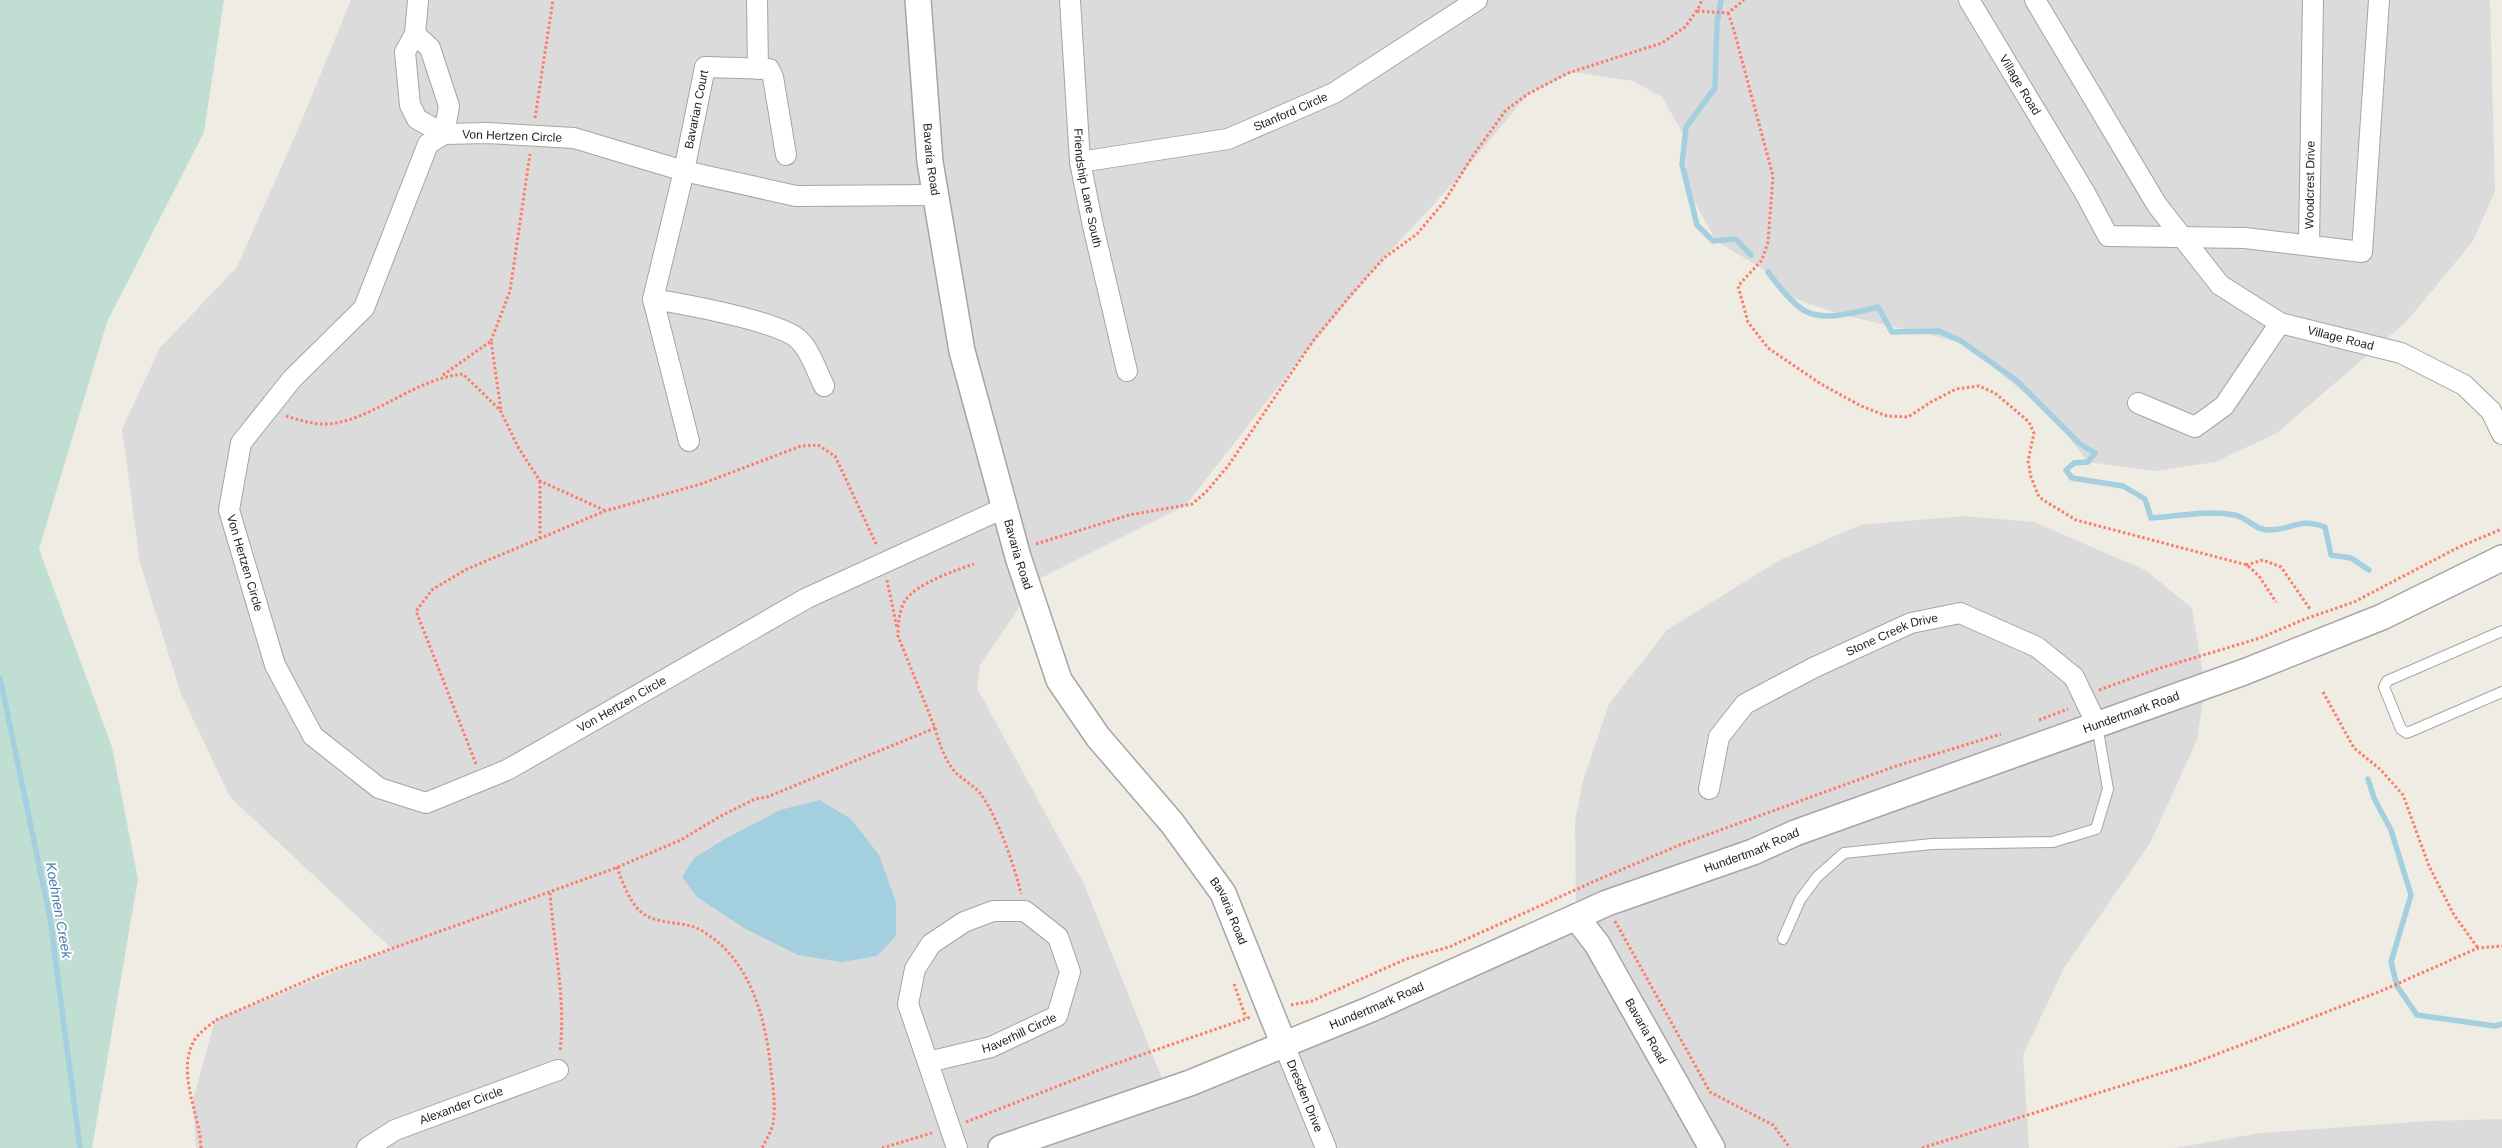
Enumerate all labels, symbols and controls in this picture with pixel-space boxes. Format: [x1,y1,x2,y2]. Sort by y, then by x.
street label: Village Road [1996,52,2044,118]
street label: Bavarian Court [682,68,711,150]
street label: Stanford Circle [1251,89,1330,134]
street label: Bavaria Road [920,123,943,197]
street label: Von Hertzen Circle [462,127,563,145]
street label: Friendship Lane South [1071,128,1105,249]
street label: Woodcrest Drive [2302,140,2318,229]
street label: Village Road [2306,323,2375,353]
street label: Von Hertzen Circle [224,513,266,613]
street label: Bavaria Road [1001,518,1035,591]
street label: Stone Creek Drive [1844,611,1940,659]
street label: Von Hertzen Circle [575,673,669,735]
street label: Hundertmark Road [2081,689,2181,736]
street label: Hundertmark Road [1702,825,1801,876]
water label: Koehnen Creek [43,861,75,960]
street label: Bavaria Road [1207,874,1250,947]
street label: Hundertmark Road [1327,979,1426,1032]
street label: Bavaria Road [1622,996,1670,1066]
street label: Haverhill Circle [980,1010,1059,1056]
street label: Dresden Drive [1284,1058,1326,1134]
street label: Alexander Circle [418,1084,505,1127]

